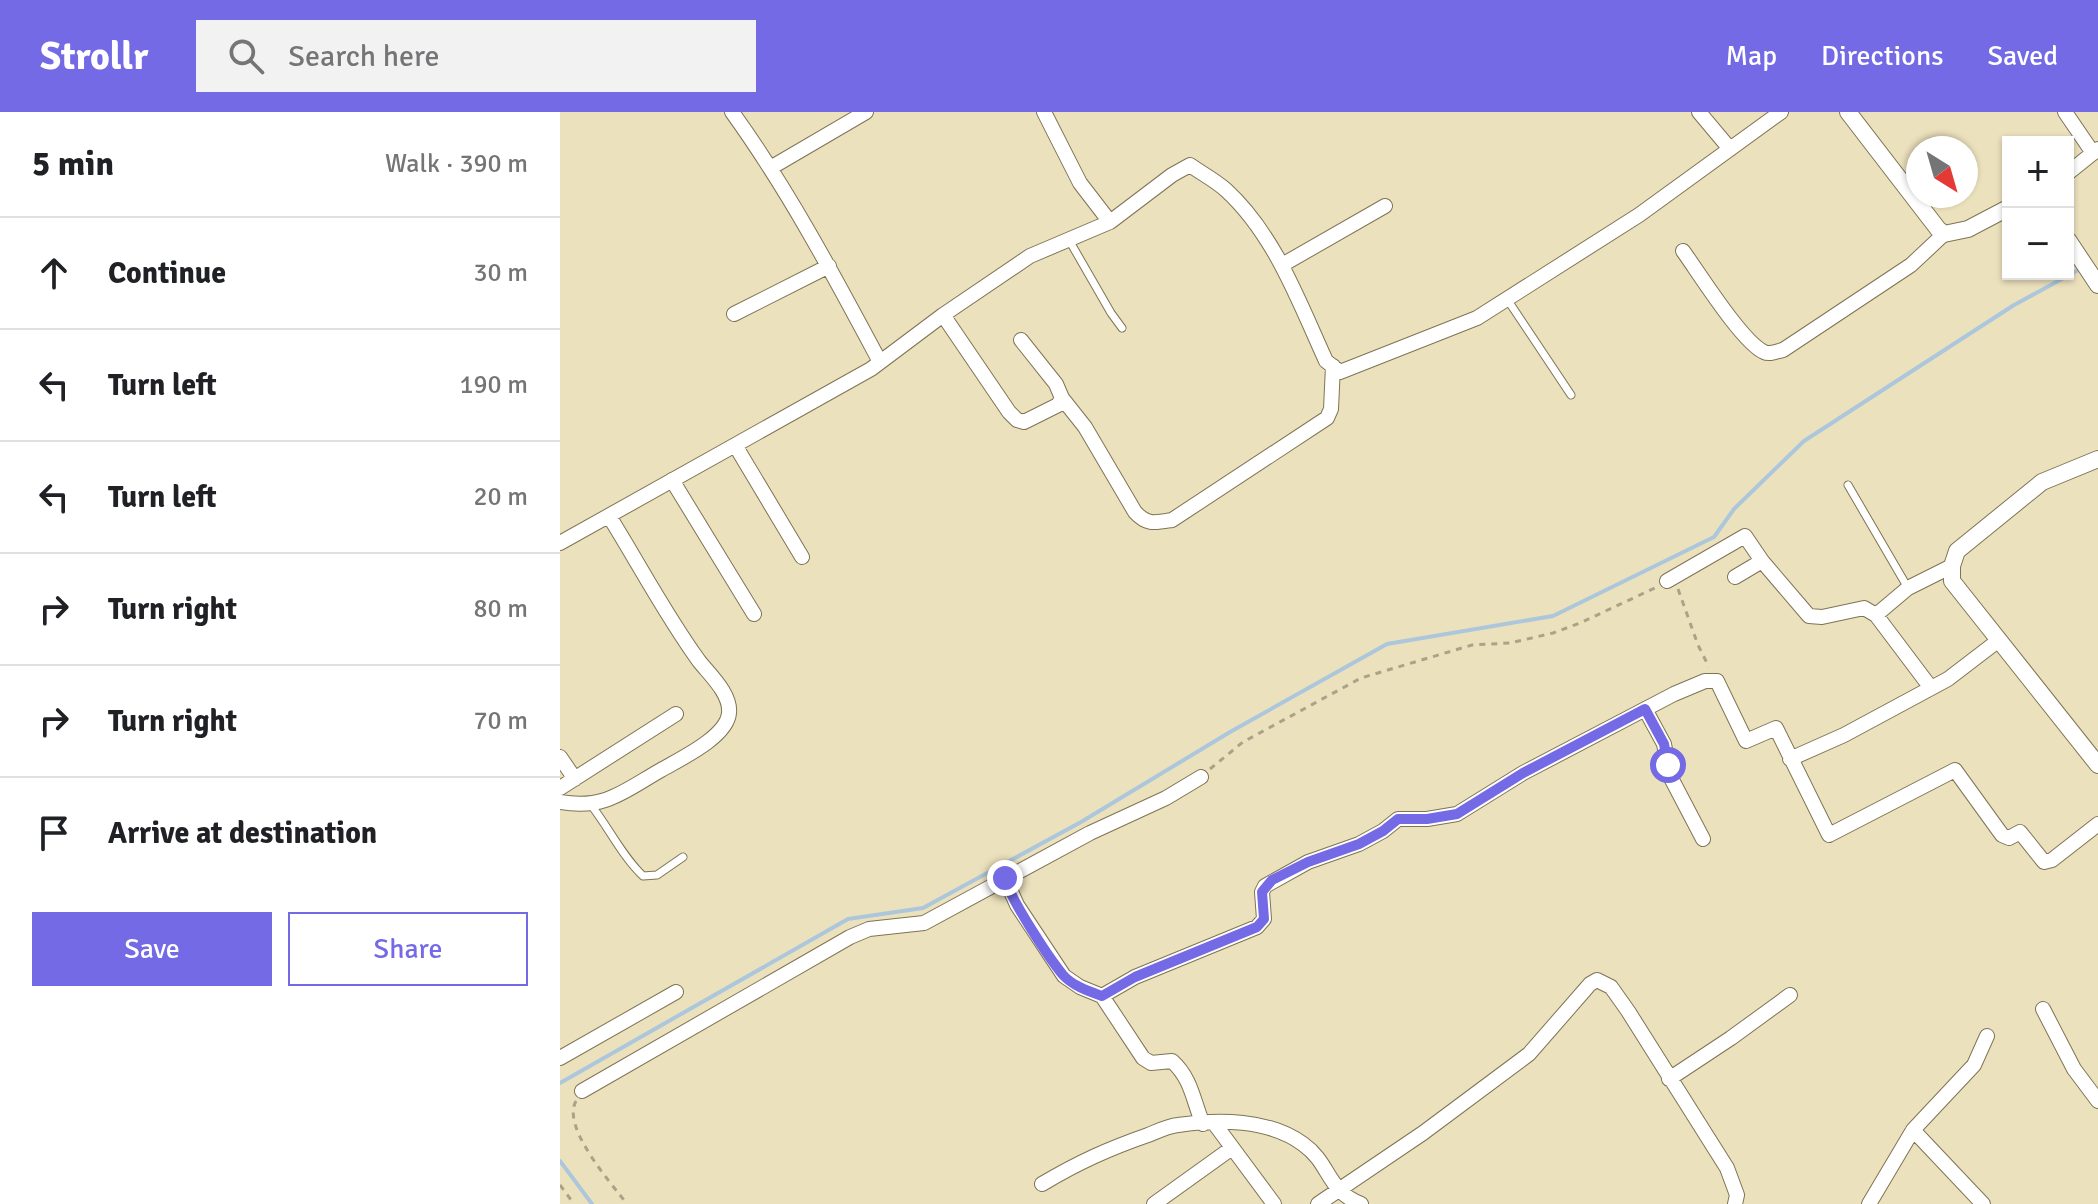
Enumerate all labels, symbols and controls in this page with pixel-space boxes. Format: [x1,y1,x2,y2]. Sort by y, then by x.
search box [196,20,756,92]
text: Strollr [40,33,148,80]
icon: search [224,34,268,78]
text: Search here [288,38,440,75]
text: Map [1725,39,1777,73]
text: Directions [1821,39,1943,73]
text: Saved [1987,39,2058,73]
north arrow [1906,136,1978,208]
map controls [2002,136,2074,280]
button: + [2002,136,2074,208]
text: 5 min [32,143,114,185]
text: Walk · 390 m [385,148,528,180]
button: − [2002,208,2074,280]
icon: ahead [32,251,76,295]
text: Continue [108,255,226,292]
text: 30 m [473,257,528,289]
icon: left [32,363,76,407]
text: Turn left [108,367,217,404]
text: 190 m [459,369,528,401]
icon: left [32,475,76,519]
text: Turn left [108,479,217,516]
text: 20 m [473,481,528,513]
icon: right [32,587,76,631]
text: Turn right [108,591,237,628]
text: 80 m [473,593,528,625]
icon: right [32,699,76,743]
text: Turn right [108,703,237,740]
text: 70 m [473,705,528,737]
route start [1650,747,1686,783]
icon: arrive [32,811,76,855]
text: Arrive at destination [108,815,377,852]
route end [987,860,1023,896]
button: Save [32,912,272,986]
button: Share [288,912,528,986]

